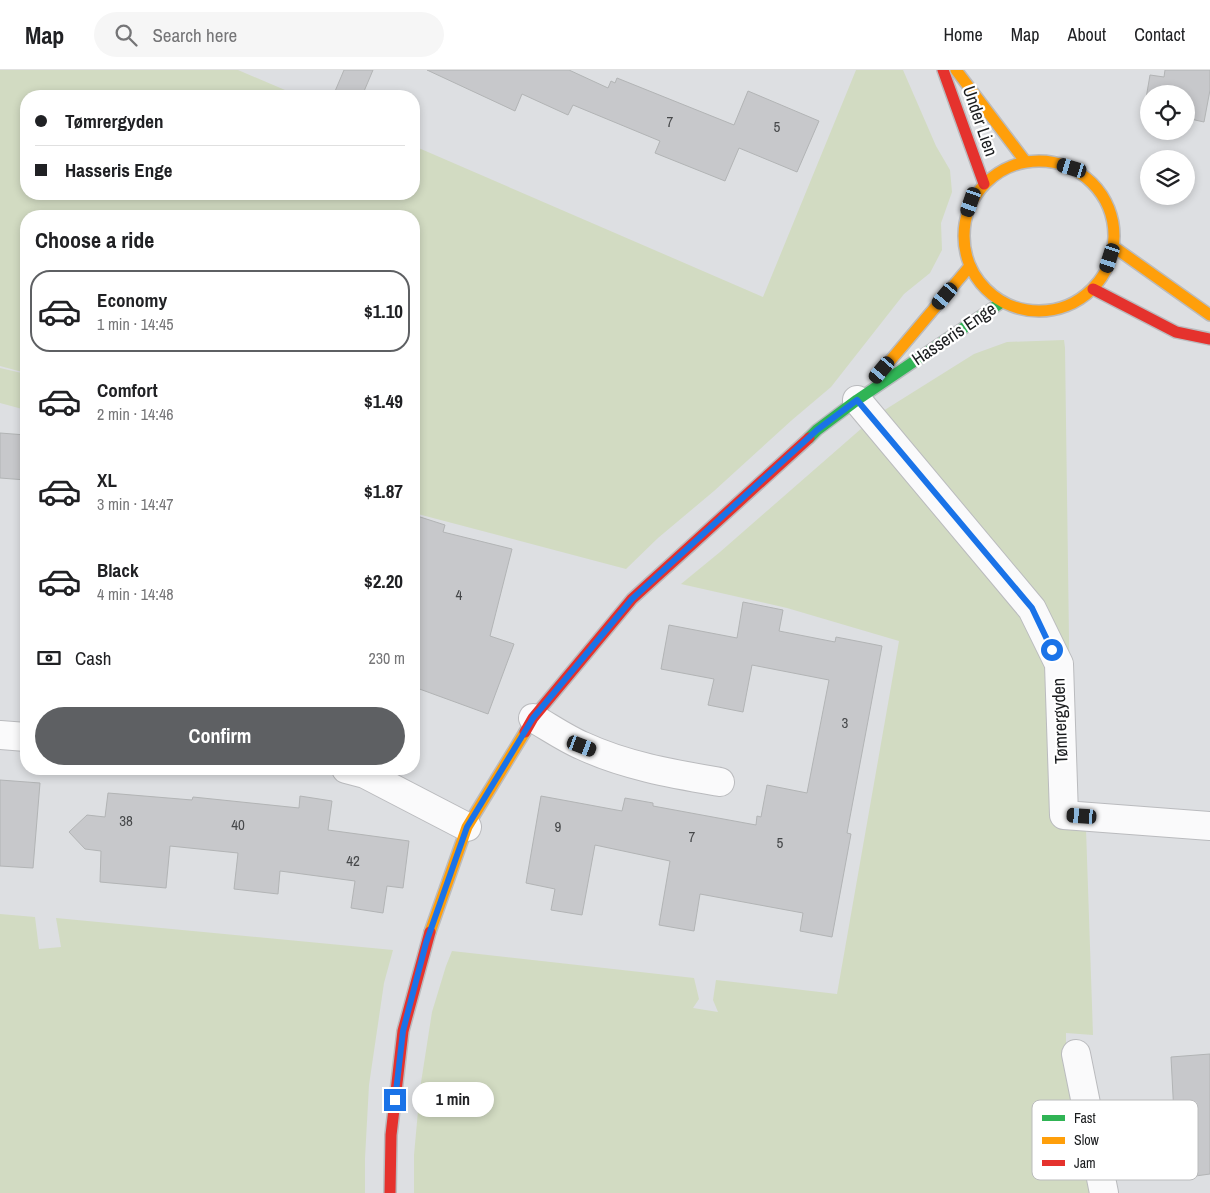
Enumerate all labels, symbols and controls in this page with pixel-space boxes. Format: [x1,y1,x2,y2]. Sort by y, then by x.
search box [94,12,444,57]
text: Map [25,19,64,51]
icon: search [112,21,140,49]
text: Search here [152,22,237,48]
text: Home [943,22,983,47]
text: Map [1011,22,1040,47]
text: About [1068,22,1106,47]
text: Contact [1134,22,1185,47]
street label: Under Lien [957,82,1004,159]
map controls [1140,85,1195,205]
button: locate [1140,85,1195,140]
text: Tømrergyden [65,108,163,134]
house number: 7 [667,111,674,132]
house number: 5 [774,116,781,137]
button: layers [1140,150,1195,205]
car [1055,156,1088,180]
text: Hasseris Enge [65,157,172,183]
car [959,185,982,219]
text: Choose a ride [35,225,154,255]
car [1098,241,1121,275]
car [929,280,960,312]
text: Economy [97,287,167,313]
icon: car [37,289,82,334]
street label: Hasseris Enge [907,296,1001,371]
text: $1.10 [364,298,403,324]
text: 1 min · 14:45 [97,313,174,335]
car [866,354,897,386]
text: Comfort [97,377,158,403]
icon: car [37,379,82,424]
text: $1.49 [364,388,403,414]
text: 2 min · 14:46 [97,403,174,425]
text: XL [97,467,117,493]
icon: car [37,469,82,514]
text: $1.87 [364,478,403,504]
text: 3 min · 14:47 [97,493,174,515]
text: Black [97,557,139,583]
icon: car [37,559,82,604]
text: $2.20 [364,568,403,594]
text: 4 min · 14:48 [97,583,174,605]
house number: 4 [456,584,463,605]
route start [1041,639,1063,661]
icon: cash [35,644,63,672]
text: Cash [75,645,111,671]
text: 230 m [369,647,405,669]
street label: Tømrergyden [1046,678,1073,764]
button: Confirm [35,707,405,765]
house number: 3 [842,712,849,733]
car [565,734,598,758]
car [1066,807,1097,825]
house number: 38 [119,810,133,831]
house number: 40 [231,814,245,835]
house number: 9 [555,816,562,837]
house number: 7 [689,826,696,847]
house number: 5 [777,832,784,853]
house number: 42 [346,850,360,871]
callout: 1 min [412,1082,495,1118]
text: 1 min [436,1088,470,1110]
route end [384,1089,406,1111]
legend [1032,1100,1198,1180]
text: Fast [1074,1109,1096,1127]
text: Slow [1074,1131,1100,1149]
text: Jam [1074,1154,1096,1172]

